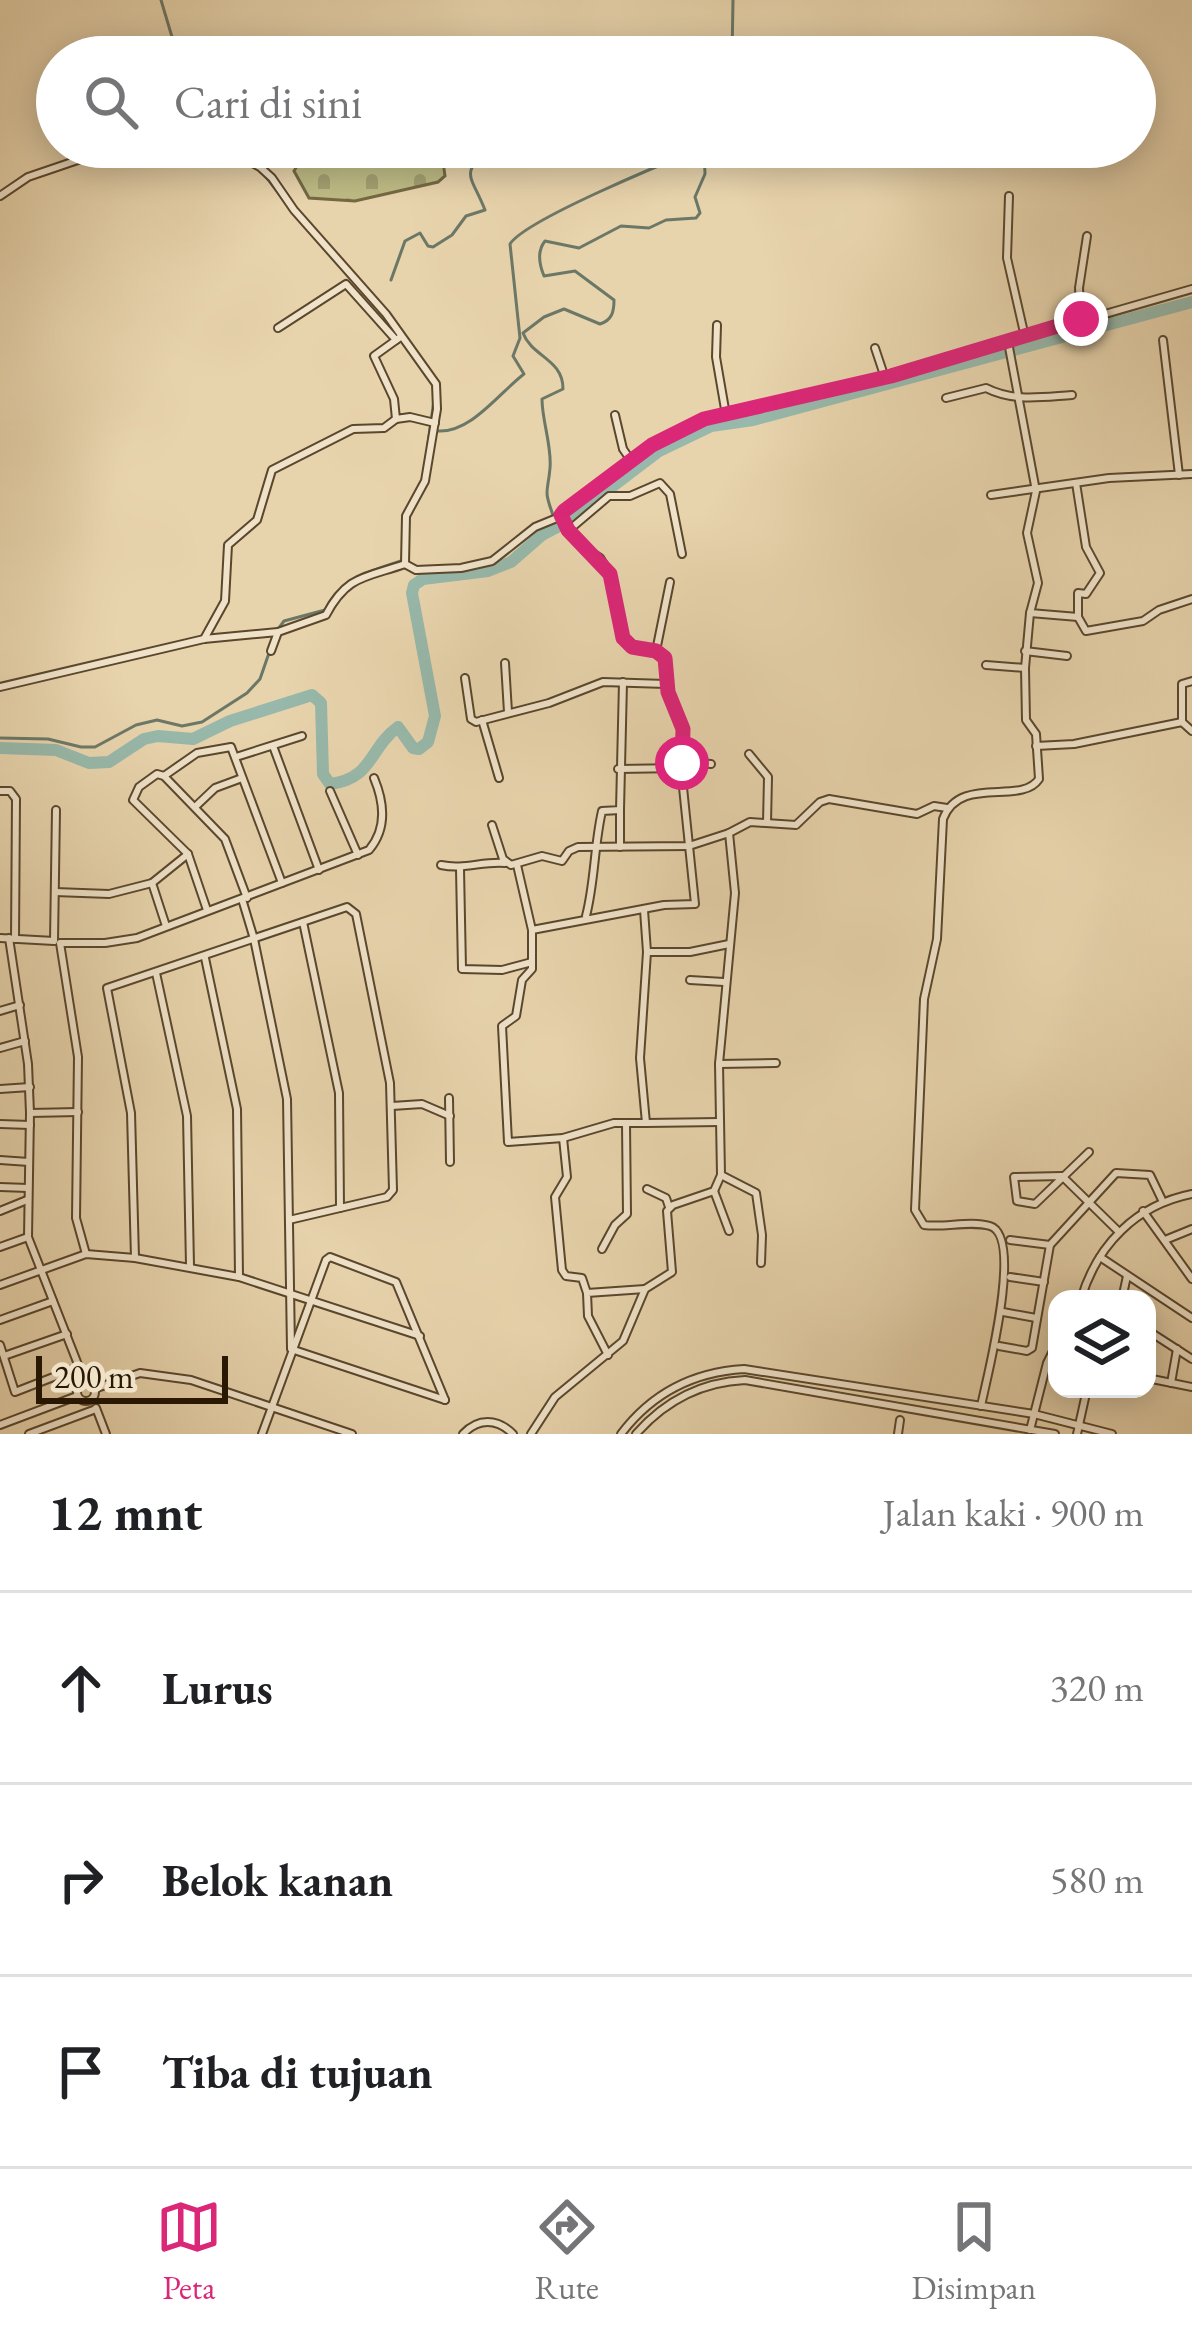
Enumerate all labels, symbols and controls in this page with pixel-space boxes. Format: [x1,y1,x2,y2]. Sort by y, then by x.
search box [36,36,1156,168]
icon: search [78,69,144,135]
text: Cari di sini [174,73,362,131]
route end [1054,292,1108,346]
route start [655,736,709,790]
map controls [1048,1290,1156,1398]
button: layers [1048,1290,1156,1398]
scale bar [36,1350,228,1403]
text: 200 m [54,1355,134,1398]
text: 12 mnt [48,1479,202,1545]
text: Jalan kaki · 900 m [882,1487,1144,1538]
icon: ahead [48,1655,114,1721]
text: Lurus [162,1659,273,1717]
text: 320 m [1050,1662,1144,1713]
icon: right [48,1847,114,1913]
text: Belok kanan [162,1851,393,1909]
text: 580 m [1050,1854,1144,1905]
icon: arrive [48,2039,114,2105]
text: Tiba di tujuan [162,2043,433,2101]
tab: Peta [156,2194,222,2309]
tab: Rute [534,2194,600,2309]
tab: Disimpan [912,2194,1036,2309]

